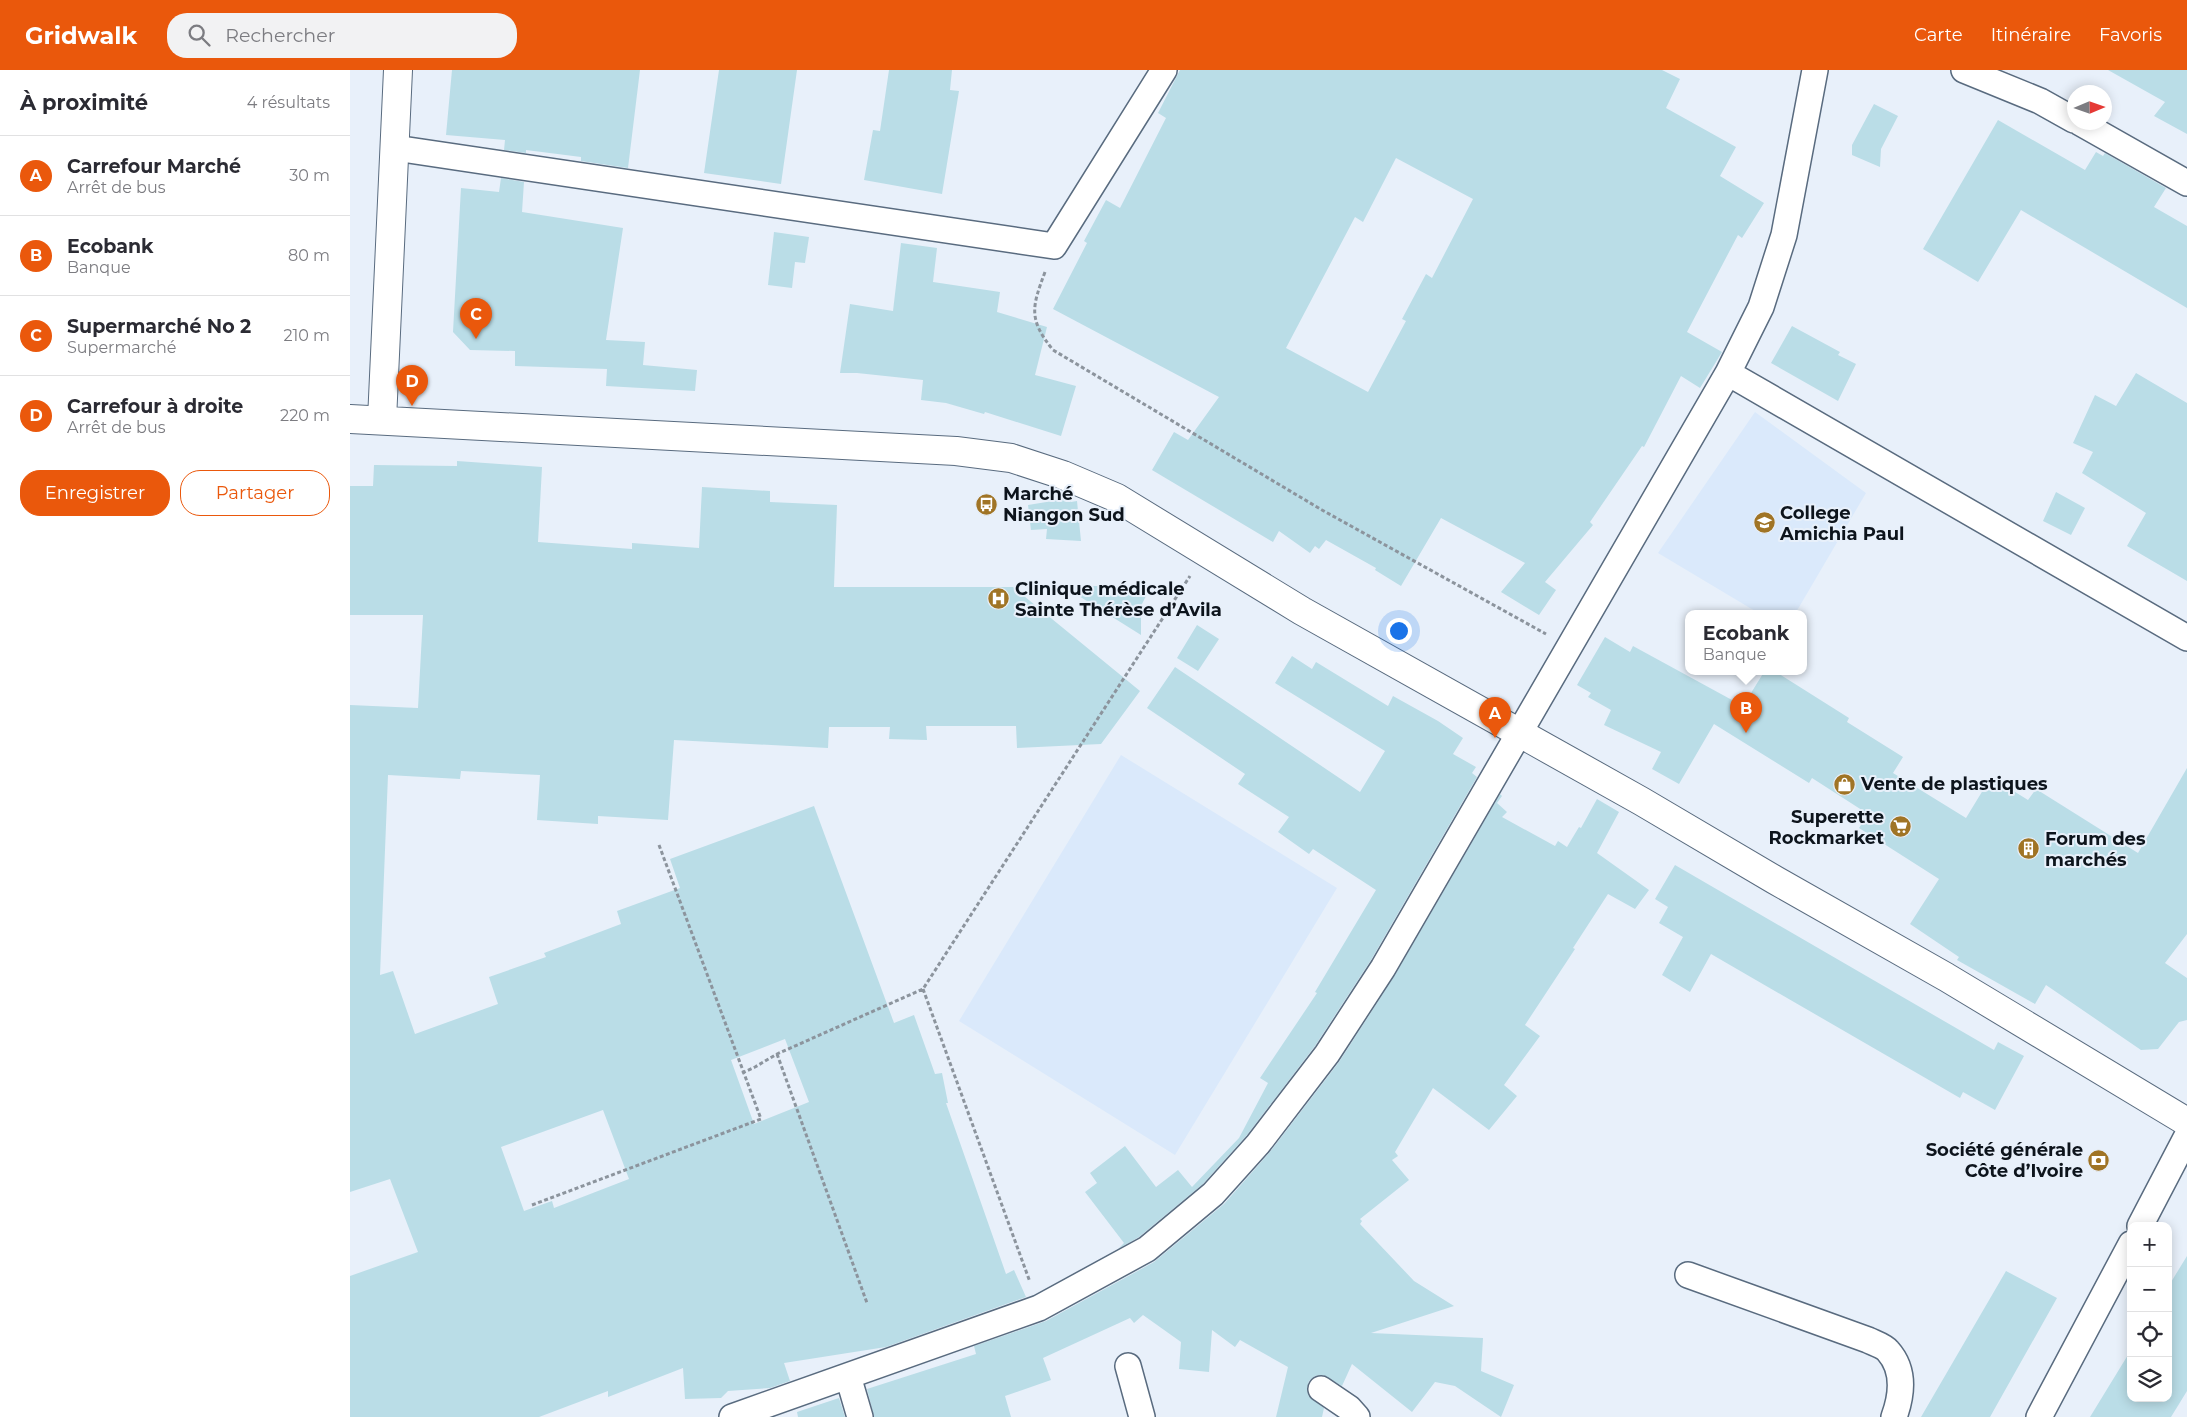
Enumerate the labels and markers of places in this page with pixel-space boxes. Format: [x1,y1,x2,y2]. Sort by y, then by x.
pin: C [460,298,492,339]
pin: D [396,365,428,406]
place label: Marché Niangon Sud [1003,483,1125,526]
bus stop icon: Marché Niangon Sud [975,492,999,516]
place label: College Amichia Paul [1779,502,1905,545]
school or university icon: College Amichia Paul [1752,511,1776,535]
place label: Clinique médicale Sainte Thérèse d’Avila [1015,578,1222,621]
hospital icon: Clinique médicale Sainte Thérèse d’Avila [987,587,1011,611]
pin: B [1730,692,1762,733]
pin: A [1479,697,1511,738]
shop icon: Vente de plastiques [1833,772,1857,796]
place label: Vente de plastiques [1860,773,2048,795]
place label: Superette Rockmarket [1768,806,1884,849]
supermarket icon: Superette Rockmarket [1888,815,1912,839]
place label: Forum des marchés [2045,828,2146,871]
building icon: Forum des marchés [2017,837,2041,861]
place label: Société générale Côte d’Ivoire [1926,1139,2083,1182]
bank icon: Société générale Côte d’Ivoire [2087,1148,2111,1172]

